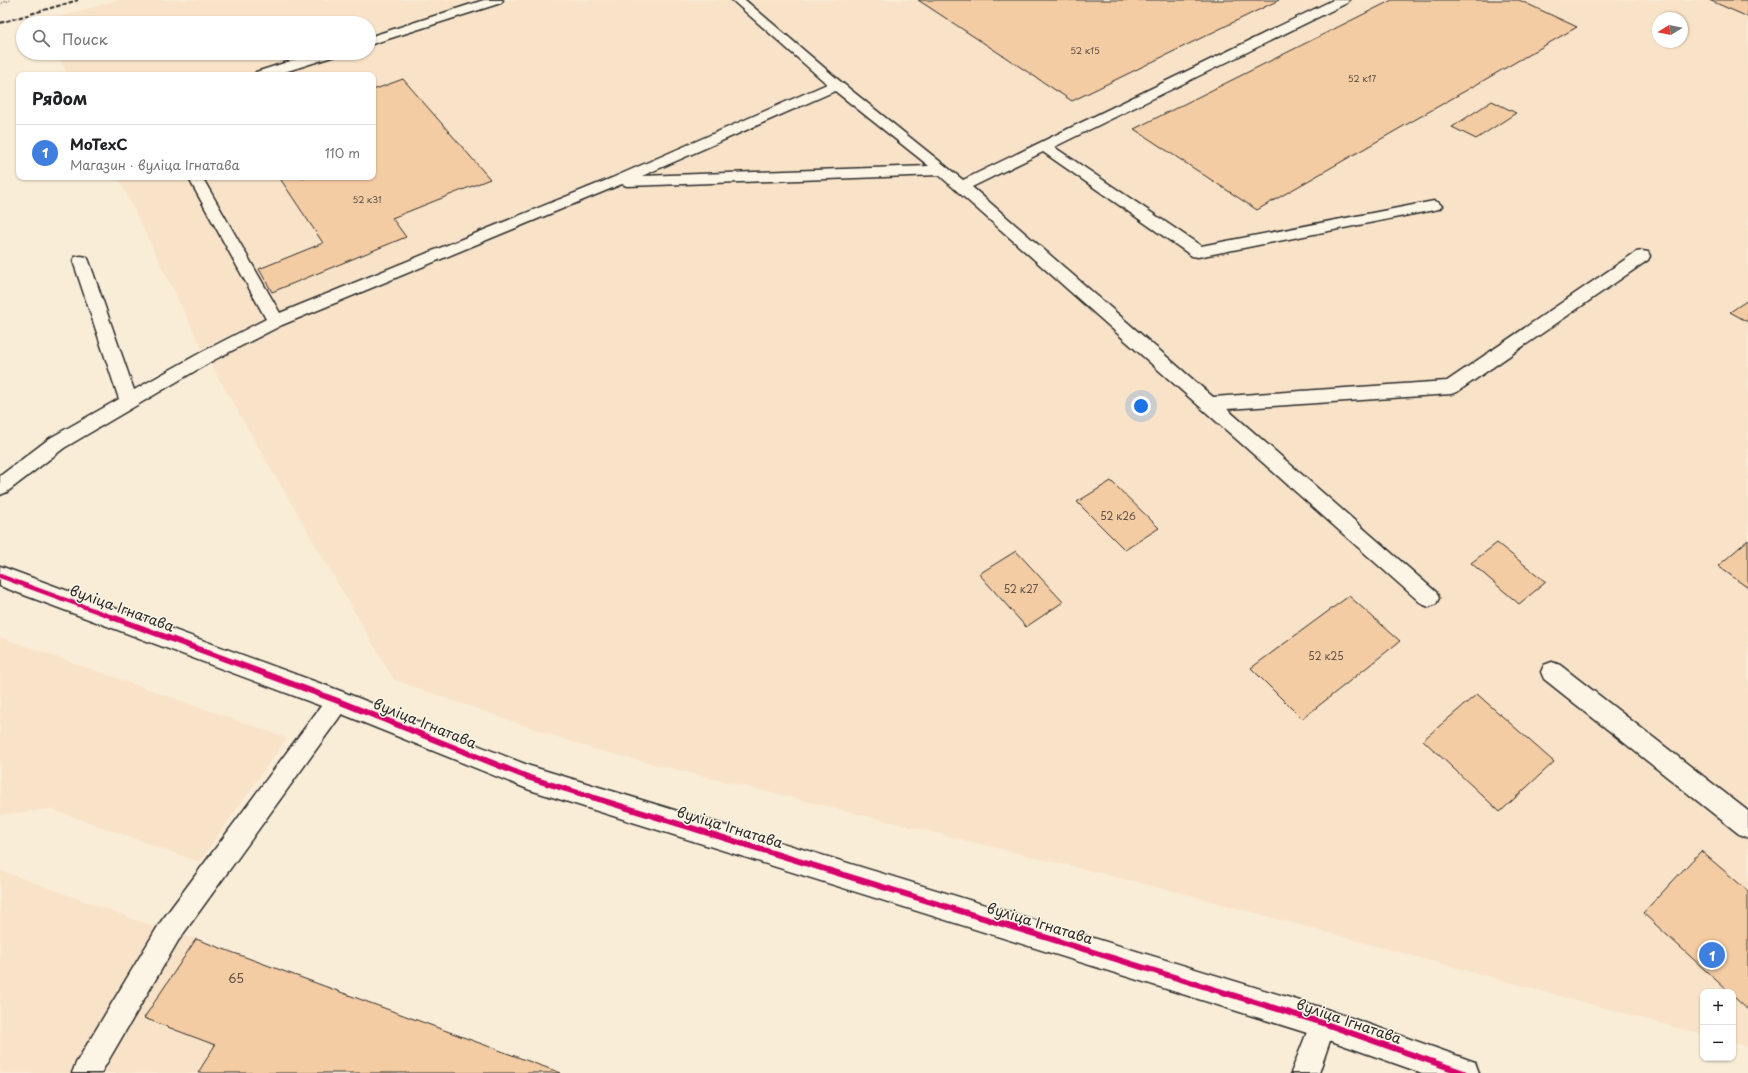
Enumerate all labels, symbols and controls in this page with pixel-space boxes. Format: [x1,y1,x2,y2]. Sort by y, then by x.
north arrow [1652,12,1688,48]
search box [16,16,376,60]
icon: search [30,27,52,49]
text: Поиск [62,27,108,50]
house number: 52 к15 [1070,43,1100,57]
house number: 52 к17 [1348,71,1377,85]
text: Рядом [32,85,87,111]
text: MoTexC [70,132,128,155]
text: 1 [42,143,48,162]
text: 110 m [325,143,360,162]
text: Магазин · вуліца Ігнатава [70,155,240,174]
house number: 52 к31 [352,192,382,206]
your location [1131,396,1151,416]
house number: 52 к26 [1100,508,1136,523]
street label: вуліца Ігнатава [67,579,177,637]
house number: 52 к27 [1004,581,1039,596]
house number: 52 к25 [1308,648,1344,663]
street label: вуліца Ігнатава [370,693,480,753]
street label: вуліца Ігнатава [674,801,786,853]
street label: вуліца Ігнатава [984,897,1096,949]
pin: 1 [1699,940,1725,970]
house number: 65 [228,969,244,987]
map controls [1700,989,1736,1061]
button: + [1700,989,1736,1025]
street label: вуліца Ігнатава [1294,993,1405,1049]
button: − [1700,1025,1736,1061]

